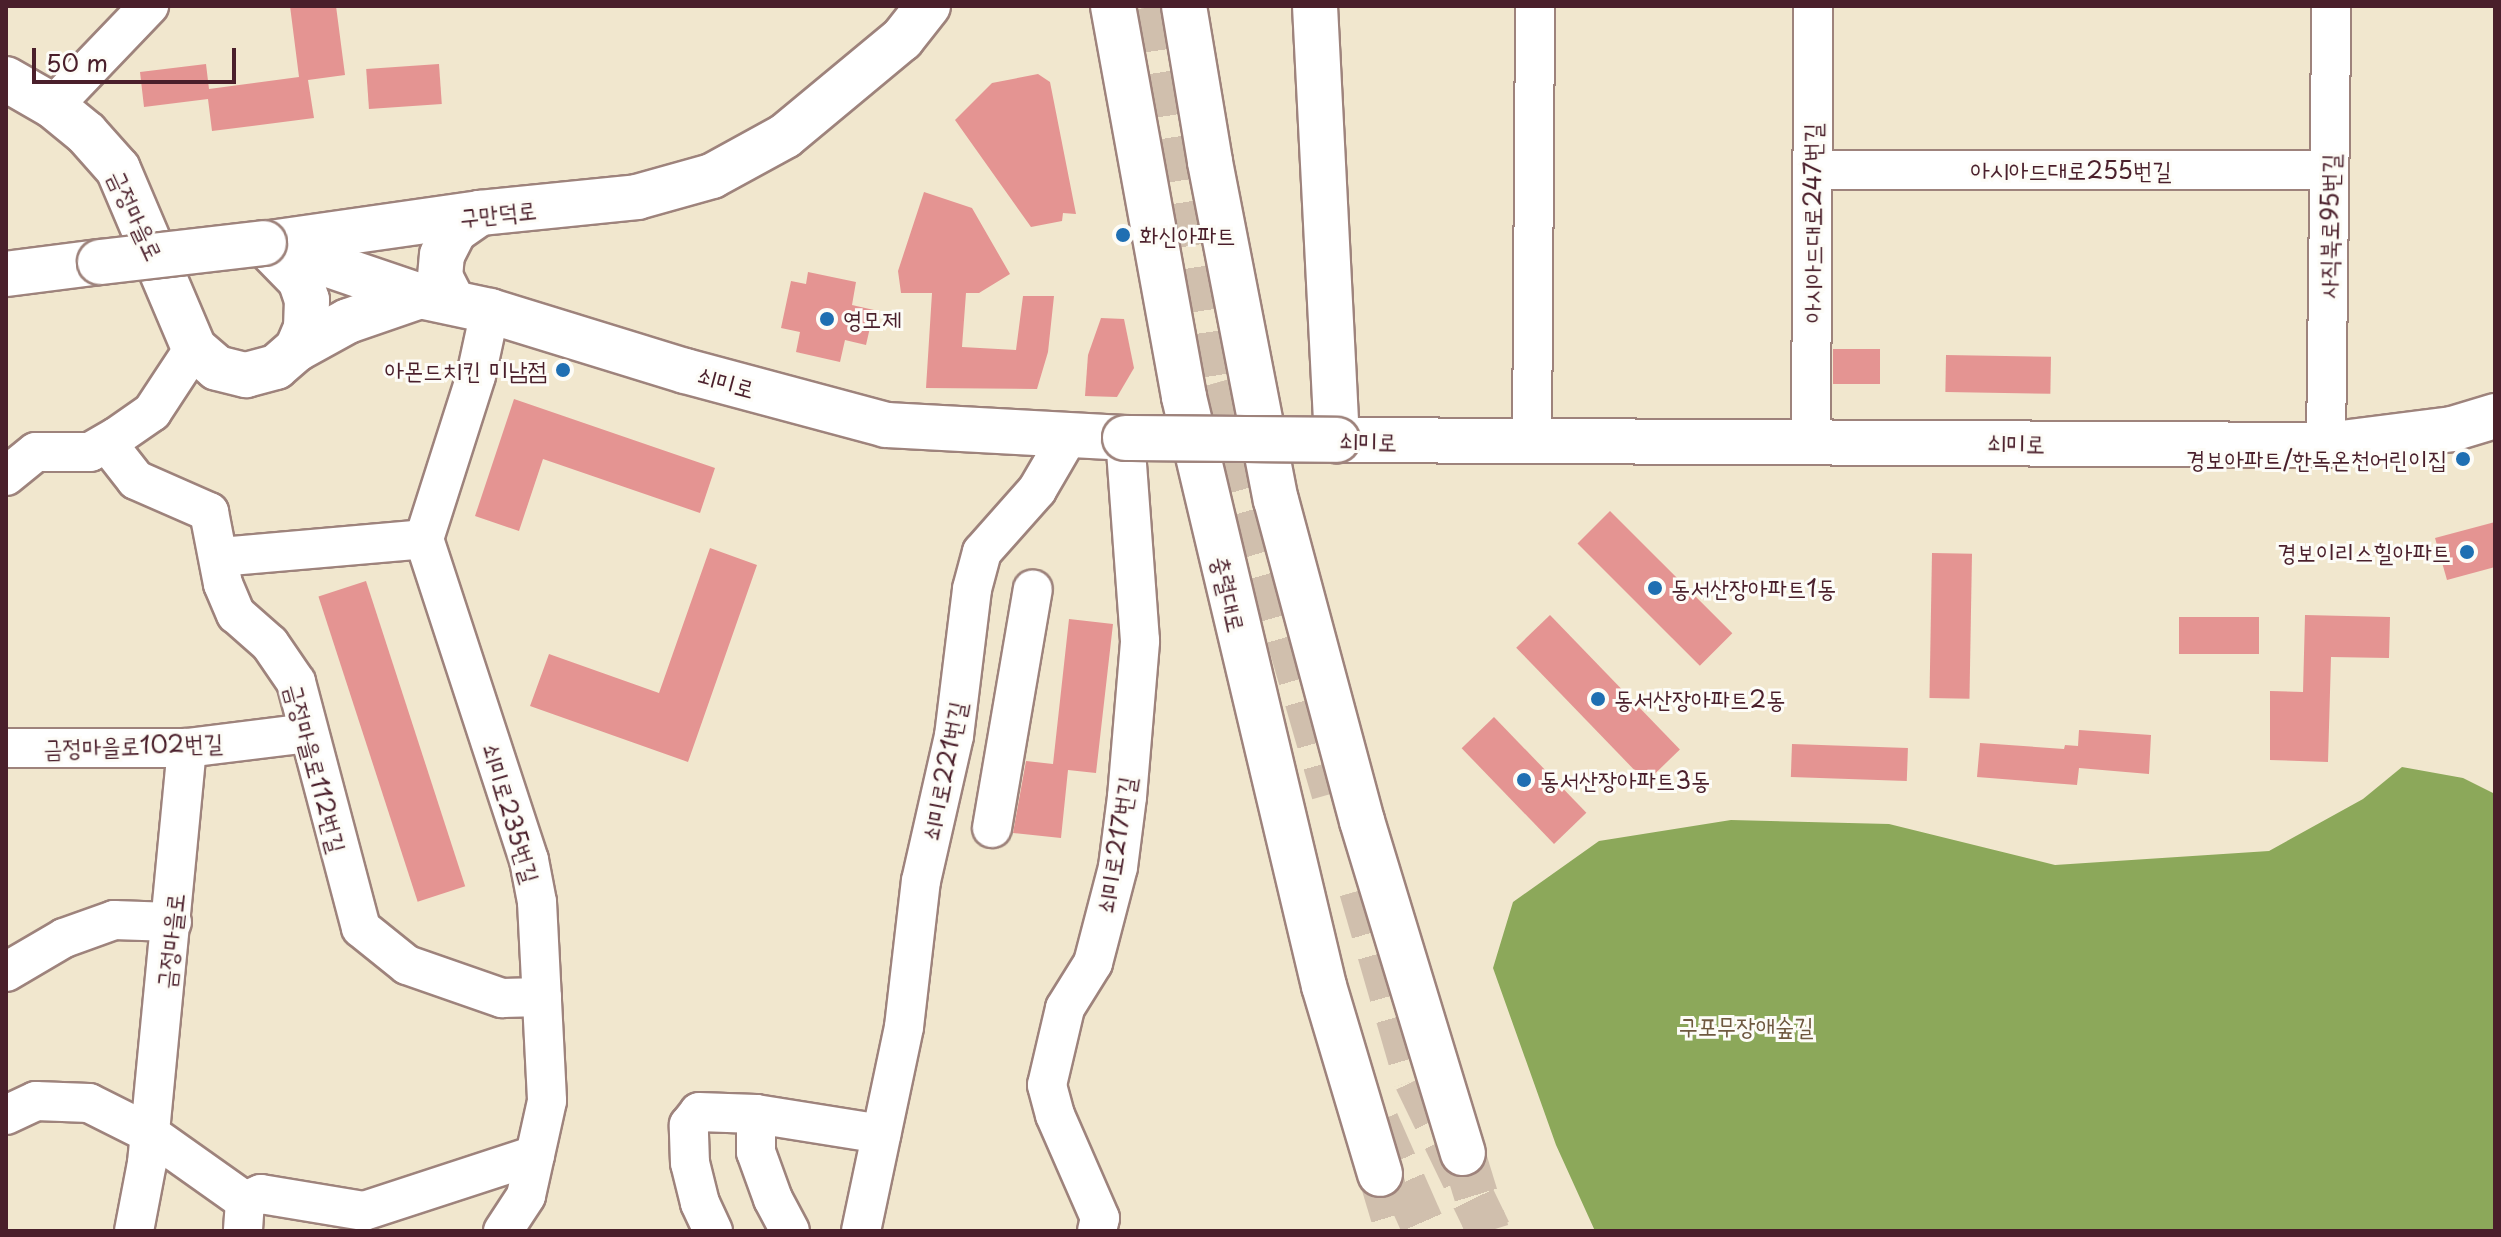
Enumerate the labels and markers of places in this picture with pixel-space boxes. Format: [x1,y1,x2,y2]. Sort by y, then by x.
place label: 화신아파트 [1139,221,1236,249]
marker: 화신아파트 [1114,226,1132,244]
place label: 영모제 [843,305,901,333]
marker: 영모제 [818,310,836,328]
place label: 아몬드치킨 미남점 [385,356,547,384]
marker: 아몬드치킨 미남점 [554,361,572,379]
place label: 경보아파트/한독온천어린이집 [2186,445,2447,473]
marker: 경보아파트/한독온천어린이집 [2454,450,2472,468]
place label: 경보이리스힐아파트 [2277,538,2451,566]
marker: 경보이리스힐아파트 [2458,543,2476,561]
place label: 동서산장아파트1동 [1671,574,1836,602]
marker: 동서산장아파트1동 [1646,579,1664,597]
place label: 동서산장아파트2동 [1614,685,1785,713]
marker: 동서산장아파트2동 [1589,690,1607,708]
place label: 동서산장아파트3동 [1540,766,1710,794]
marker: 동서산장아파트3동 [1515,771,1533,789]

